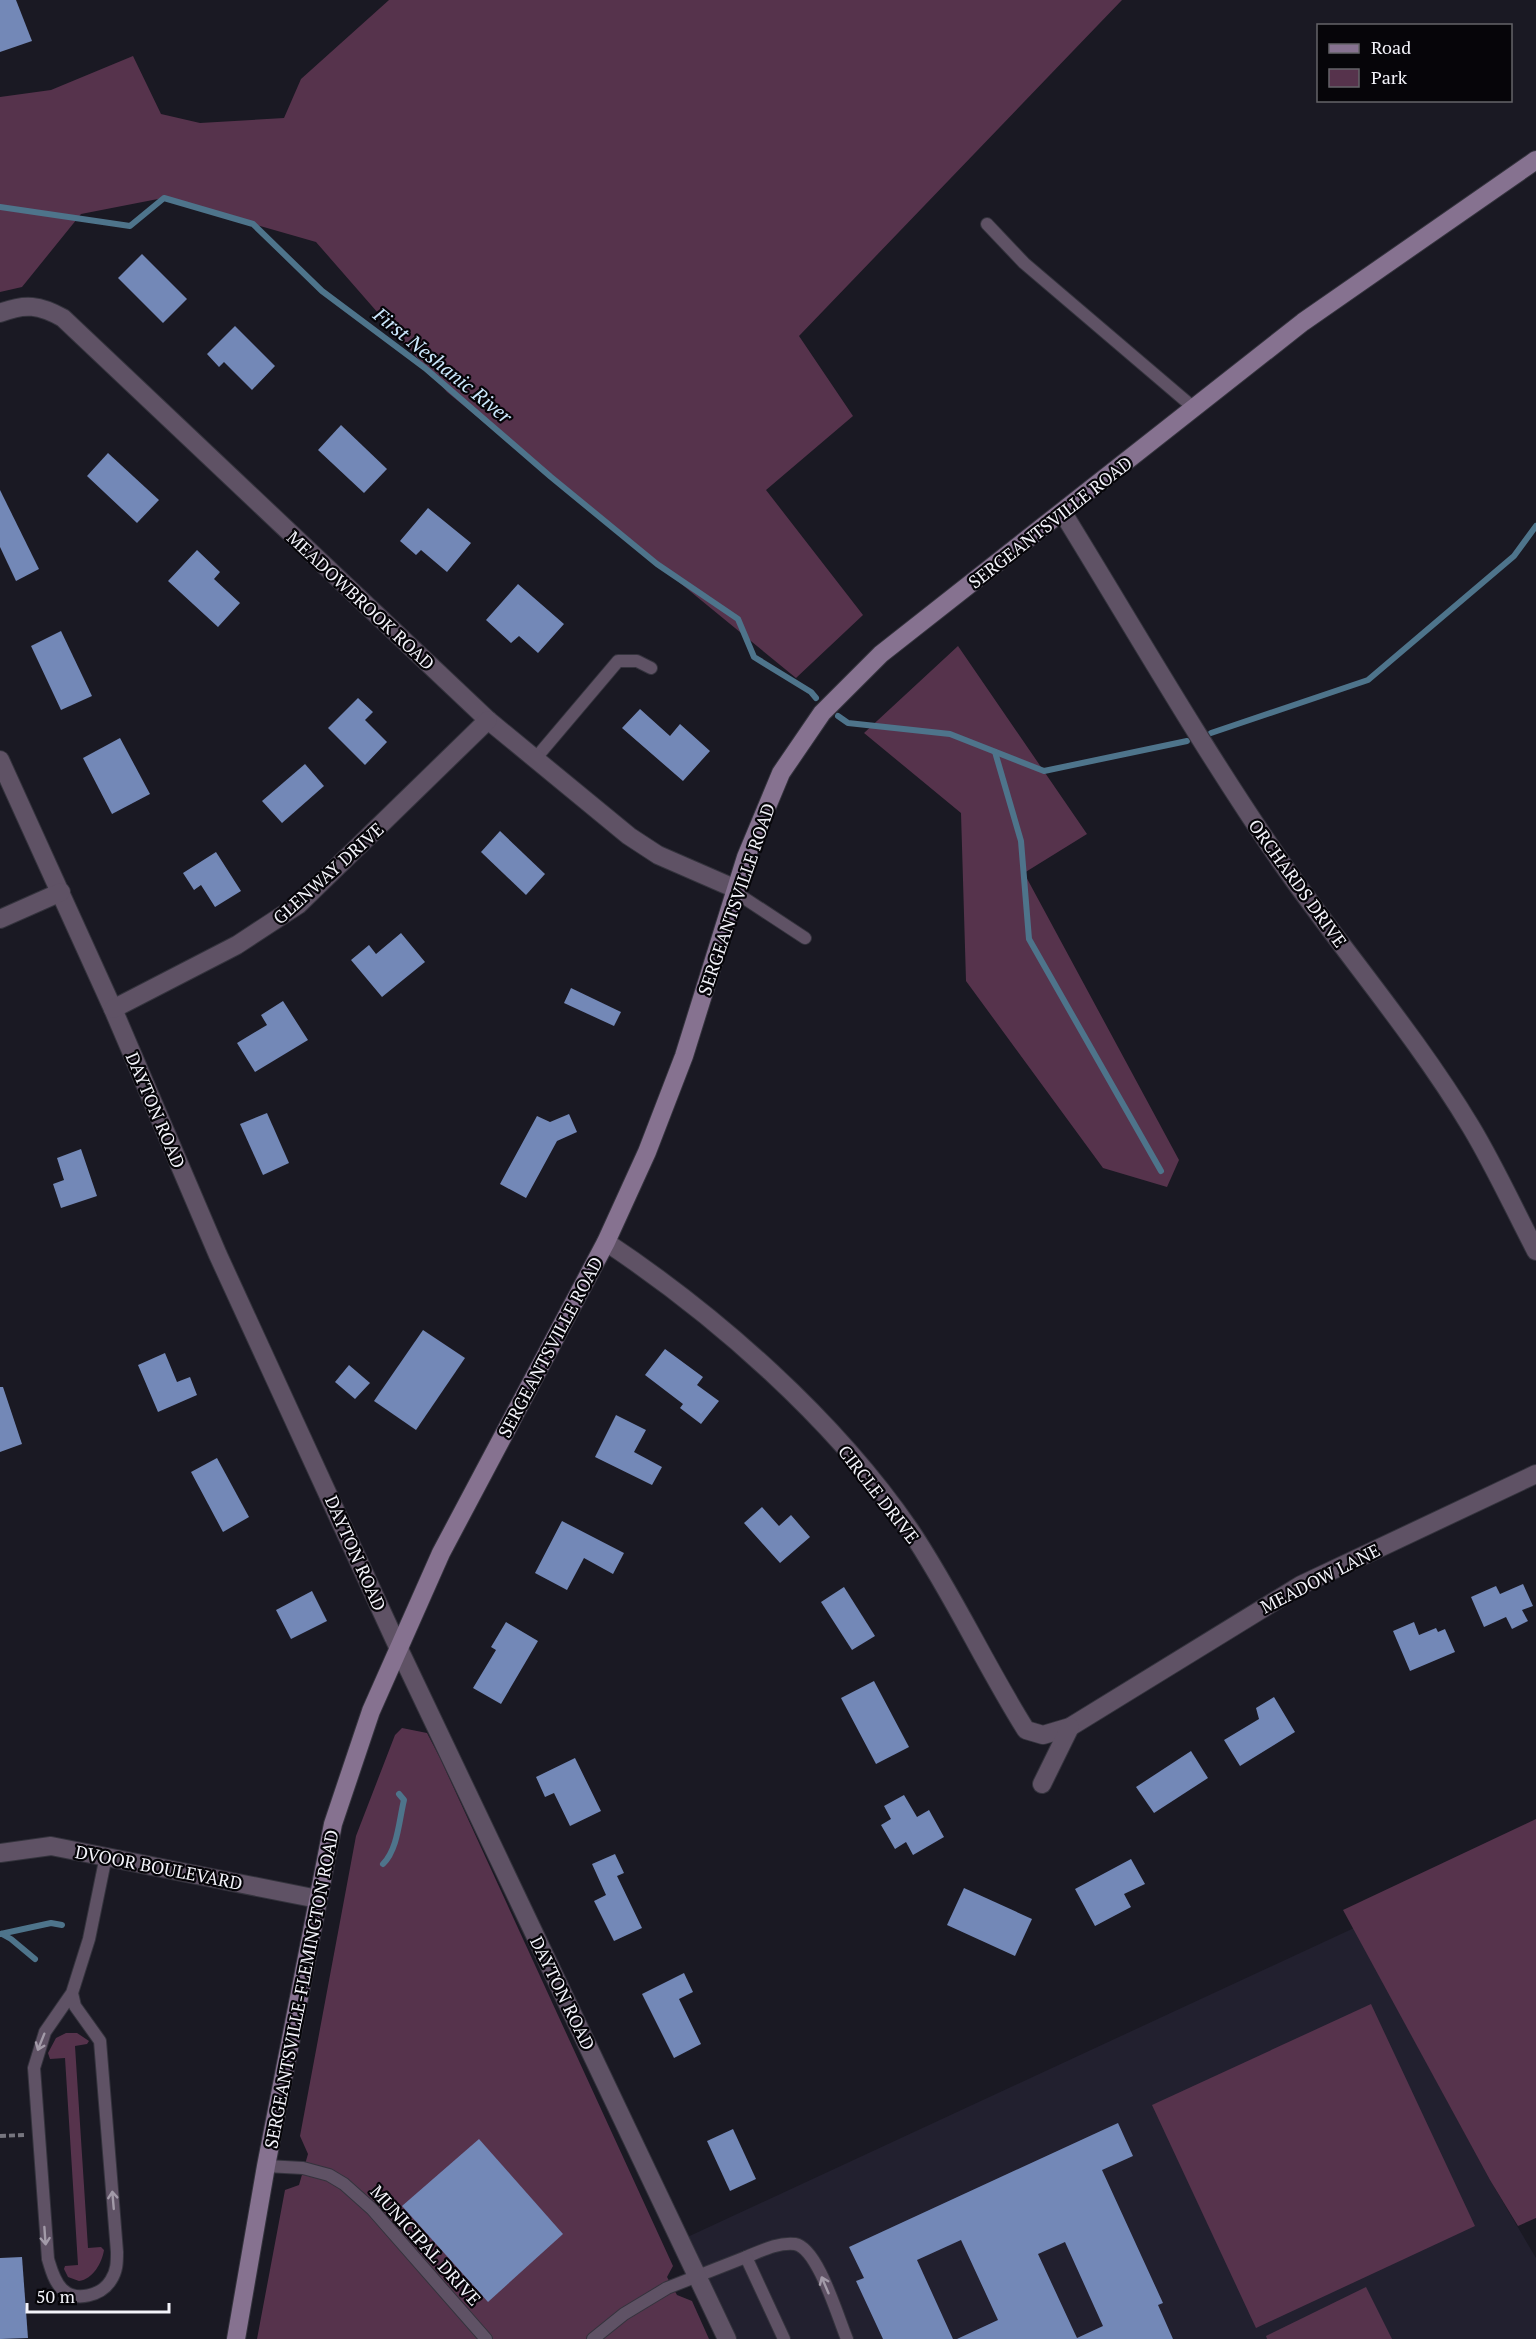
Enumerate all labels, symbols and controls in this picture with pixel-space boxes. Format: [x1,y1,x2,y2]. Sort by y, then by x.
legend [1317,24,1512,102]
text: Road [1371,35,1411,59]
text: Park [1371,65,1408,89]
water label: First Neshanic River [367,300,519,430]
street label: SERGEANTSVILLE ROAD [963,450,1137,594]
street label: MEADOWBROOK ROAD [282,525,440,675]
street label: SERGEANTSVILLE ROAD [692,800,780,998]
street label: ORCHARDS DRIVE [1243,814,1353,952]
street label: GLENWAY DRIVE [268,817,388,929]
street label: DAYTON ROAD [121,1048,191,1172]
street label: SERGEANTSVILLE ROAD [492,1252,608,1442]
street label: CIRCLE DRIVE [833,1440,925,1548]
street label: DAYTON ROAD [320,1492,392,1614]
street label: MEADOW LANE [1256,1538,1384,1618]
street label: SERGEANTSVILLE-FLEMINGTON ROAD [258,1828,344,2150]
street label: DVOOR BOULEVARD [73,1839,245,1895]
street label: DAYTON ROAD [525,1932,601,2054]
one-way arrow [35,2033,46,2051]
street label: MUNICIPAL DRIVE [365,2180,487,2310]
one-way arrow [107,2190,118,2210]
one-way arrow [40,2225,51,2245]
scale bar [27,2276,170,2314]
one-way arrow [819,2276,830,2295]
text: 50 m [36,2284,76,2308]

